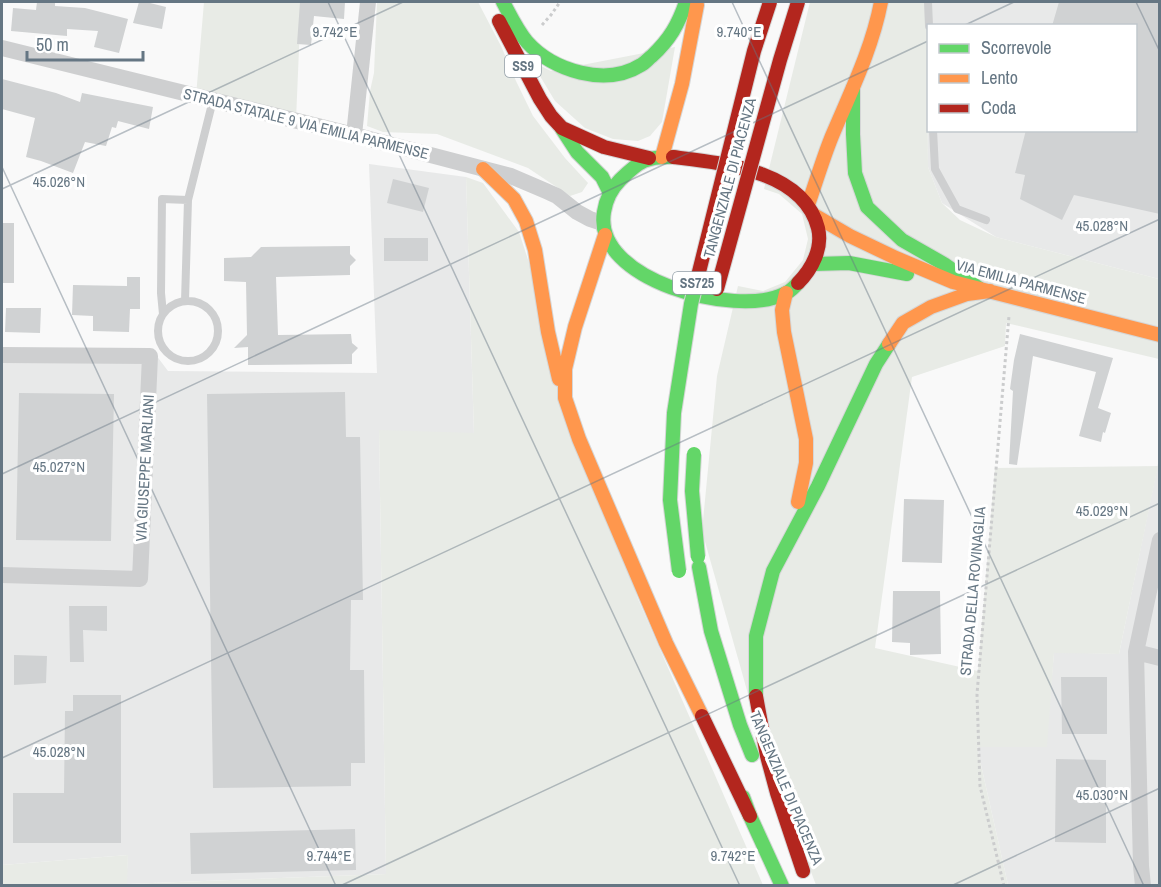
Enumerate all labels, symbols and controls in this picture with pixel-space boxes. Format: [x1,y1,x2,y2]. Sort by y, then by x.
text: 9.742°E [313,21,358,42]
text: 9.740°E [717,21,762,42]
scale bar [27,24,142,62]
legend [927,24,1137,132]
text: 50 m [36,32,69,57]
text: Scorrevole [981,35,1052,60]
road number: SS9 [505,55,541,77]
text: Lento [981,65,1018,90]
street label: STRADA STATALE 9 VIA EMILIA PARMENSE [181,83,431,164]
street label: TANGENZIALE DI PIACENZA [698,95,761,260]
text: Coda [981,95,1016,120]
text: 45.026°N [33,171,85,192]
text: 45.028°N [1076,215,1128,236]
street label: VIA EMILIA PARMENSE [954,254,1088,309]
road number: SS725 [673,272,721,294]
street label: VIA GIUSEPPE MARLIANI [130,394,159,542]
text: 45.027°N [33,456,85,477]
text: 45.029°N [1076,500,1128,521]
street label: STRADA DELLA ROVINAGLIA [955,505,990,676]
street label: TANGENZIALE DI PIACENZA [745,708,829,869]
text: 45.028°N [33,741,85,762]
text: 45.030°N [1076,784,1128,805]
text: 9.744°E [307,845,352,866]
text: 9.742°E [711,845,756,866]

